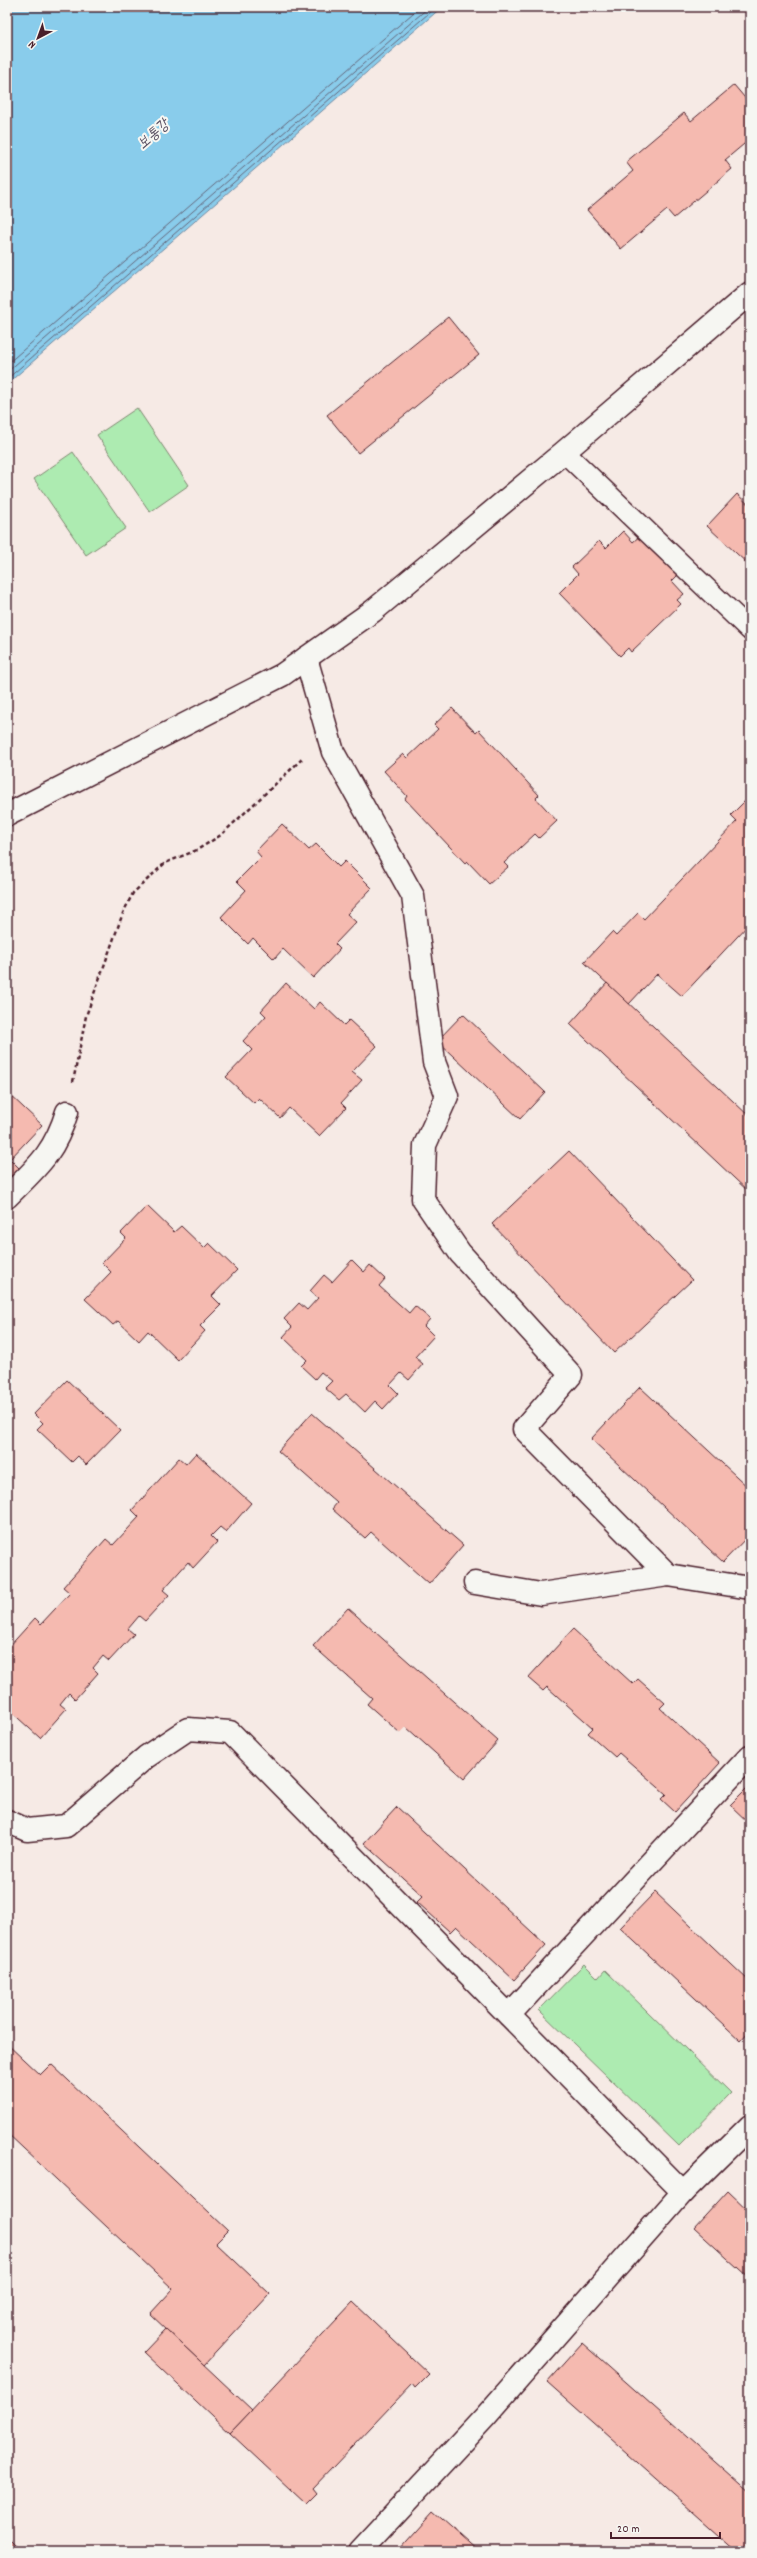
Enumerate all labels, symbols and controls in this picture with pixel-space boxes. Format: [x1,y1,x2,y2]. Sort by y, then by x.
north arrow [18,18,58,58]
text: N [25,36,40,52]
water label: 보통강 [133,114,176,155]
scale bar [611,2514,720,2540]
text: 20 m [617,2521,640,2538]

